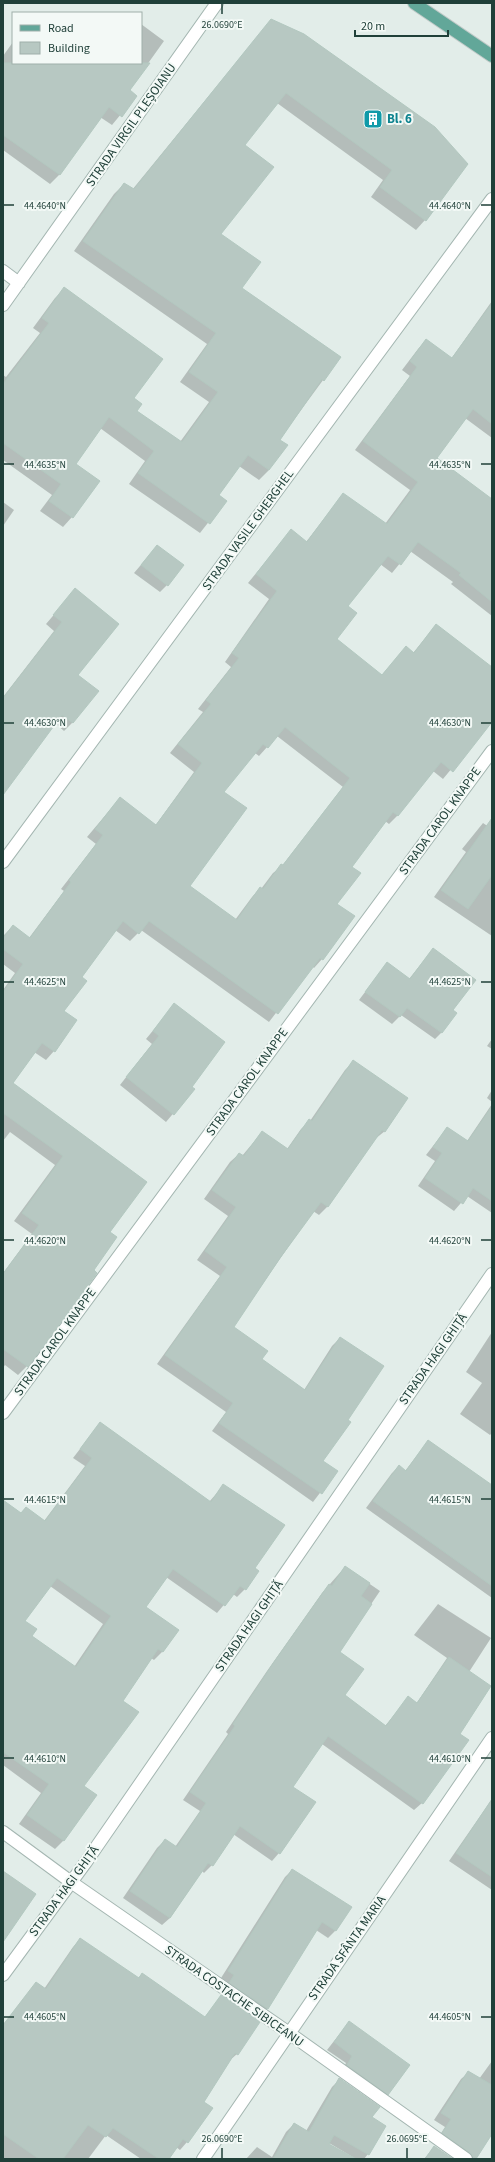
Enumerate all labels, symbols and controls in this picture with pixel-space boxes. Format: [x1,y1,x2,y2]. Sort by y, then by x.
legend [12,12,142,64]
scale bar [355,12,448,38]
text: 26.0690°E [202,18,242,32]
text: 20 m [361,18,385,35]
text: Road [48,20,74,37]
text: Building [48,40,90,57]
street label: STRADA VIRGIL PLEȘOIANU [82,60,180,190]
building icon: Bl. 6 [362,108,384,130]
place label: Bl. 6 [387,110,412,128]
text: 44.4640°N [24,199,66,213]
text: 44.4640°N [429,199,471,213]
text: 44.4635°N [24,458,66,472]
text: 44.4635°N [429,458,471,472]
street label: STRADA VASILE GHERGHEL [198,466,298,594]
text: 44.4630°N [24,716,66,730]
text: 44.4630°N [429,716,471,730]
street label: STRADA CAROL KNAPPE [395,763,485,879]
text: 44.4625°N [24,975,66,989]
text: 44.4625°N [429,975,471,989]
street label: STRADA CAROL KNAPPE [202,1024,292,1140]
text: 44.4620°N [24,1234,66,1248]
text: 44.4620°N [429,1234,471,1248]
street label: STRADA CAROL KNAPPE [10,1284,100,1400]
street label: STRADA HAGI GHIȚĂ [395,1309,472,1409]
text: 44.4615°N [24,1493,66,1507]
text: 44.4615°N [429,1493,471,1507]
street label: STRADA HAGI GHIȚĂ [211,1576,288,1676]
text: 44.4610°N [24,1752,66,1766]
text: 44.4610°N [429,1752,471,1766]
street label: STRADA HAGI GHIȚĂ [25,1841,104,1940]
street label: STRADA SFÂNTA MARIA [304,1891,391,2004]
street label: STRADA COSTACHE SIBICEANU [161,1941,307,2051]
text: 44.4605°N [24,2010,66,2024]
text: 44.4605°N [429,2010,471,2024]
text: 26.0690°E [202,2132,242,2146]
text: 26.0695°E [387,2132,427,2146]

